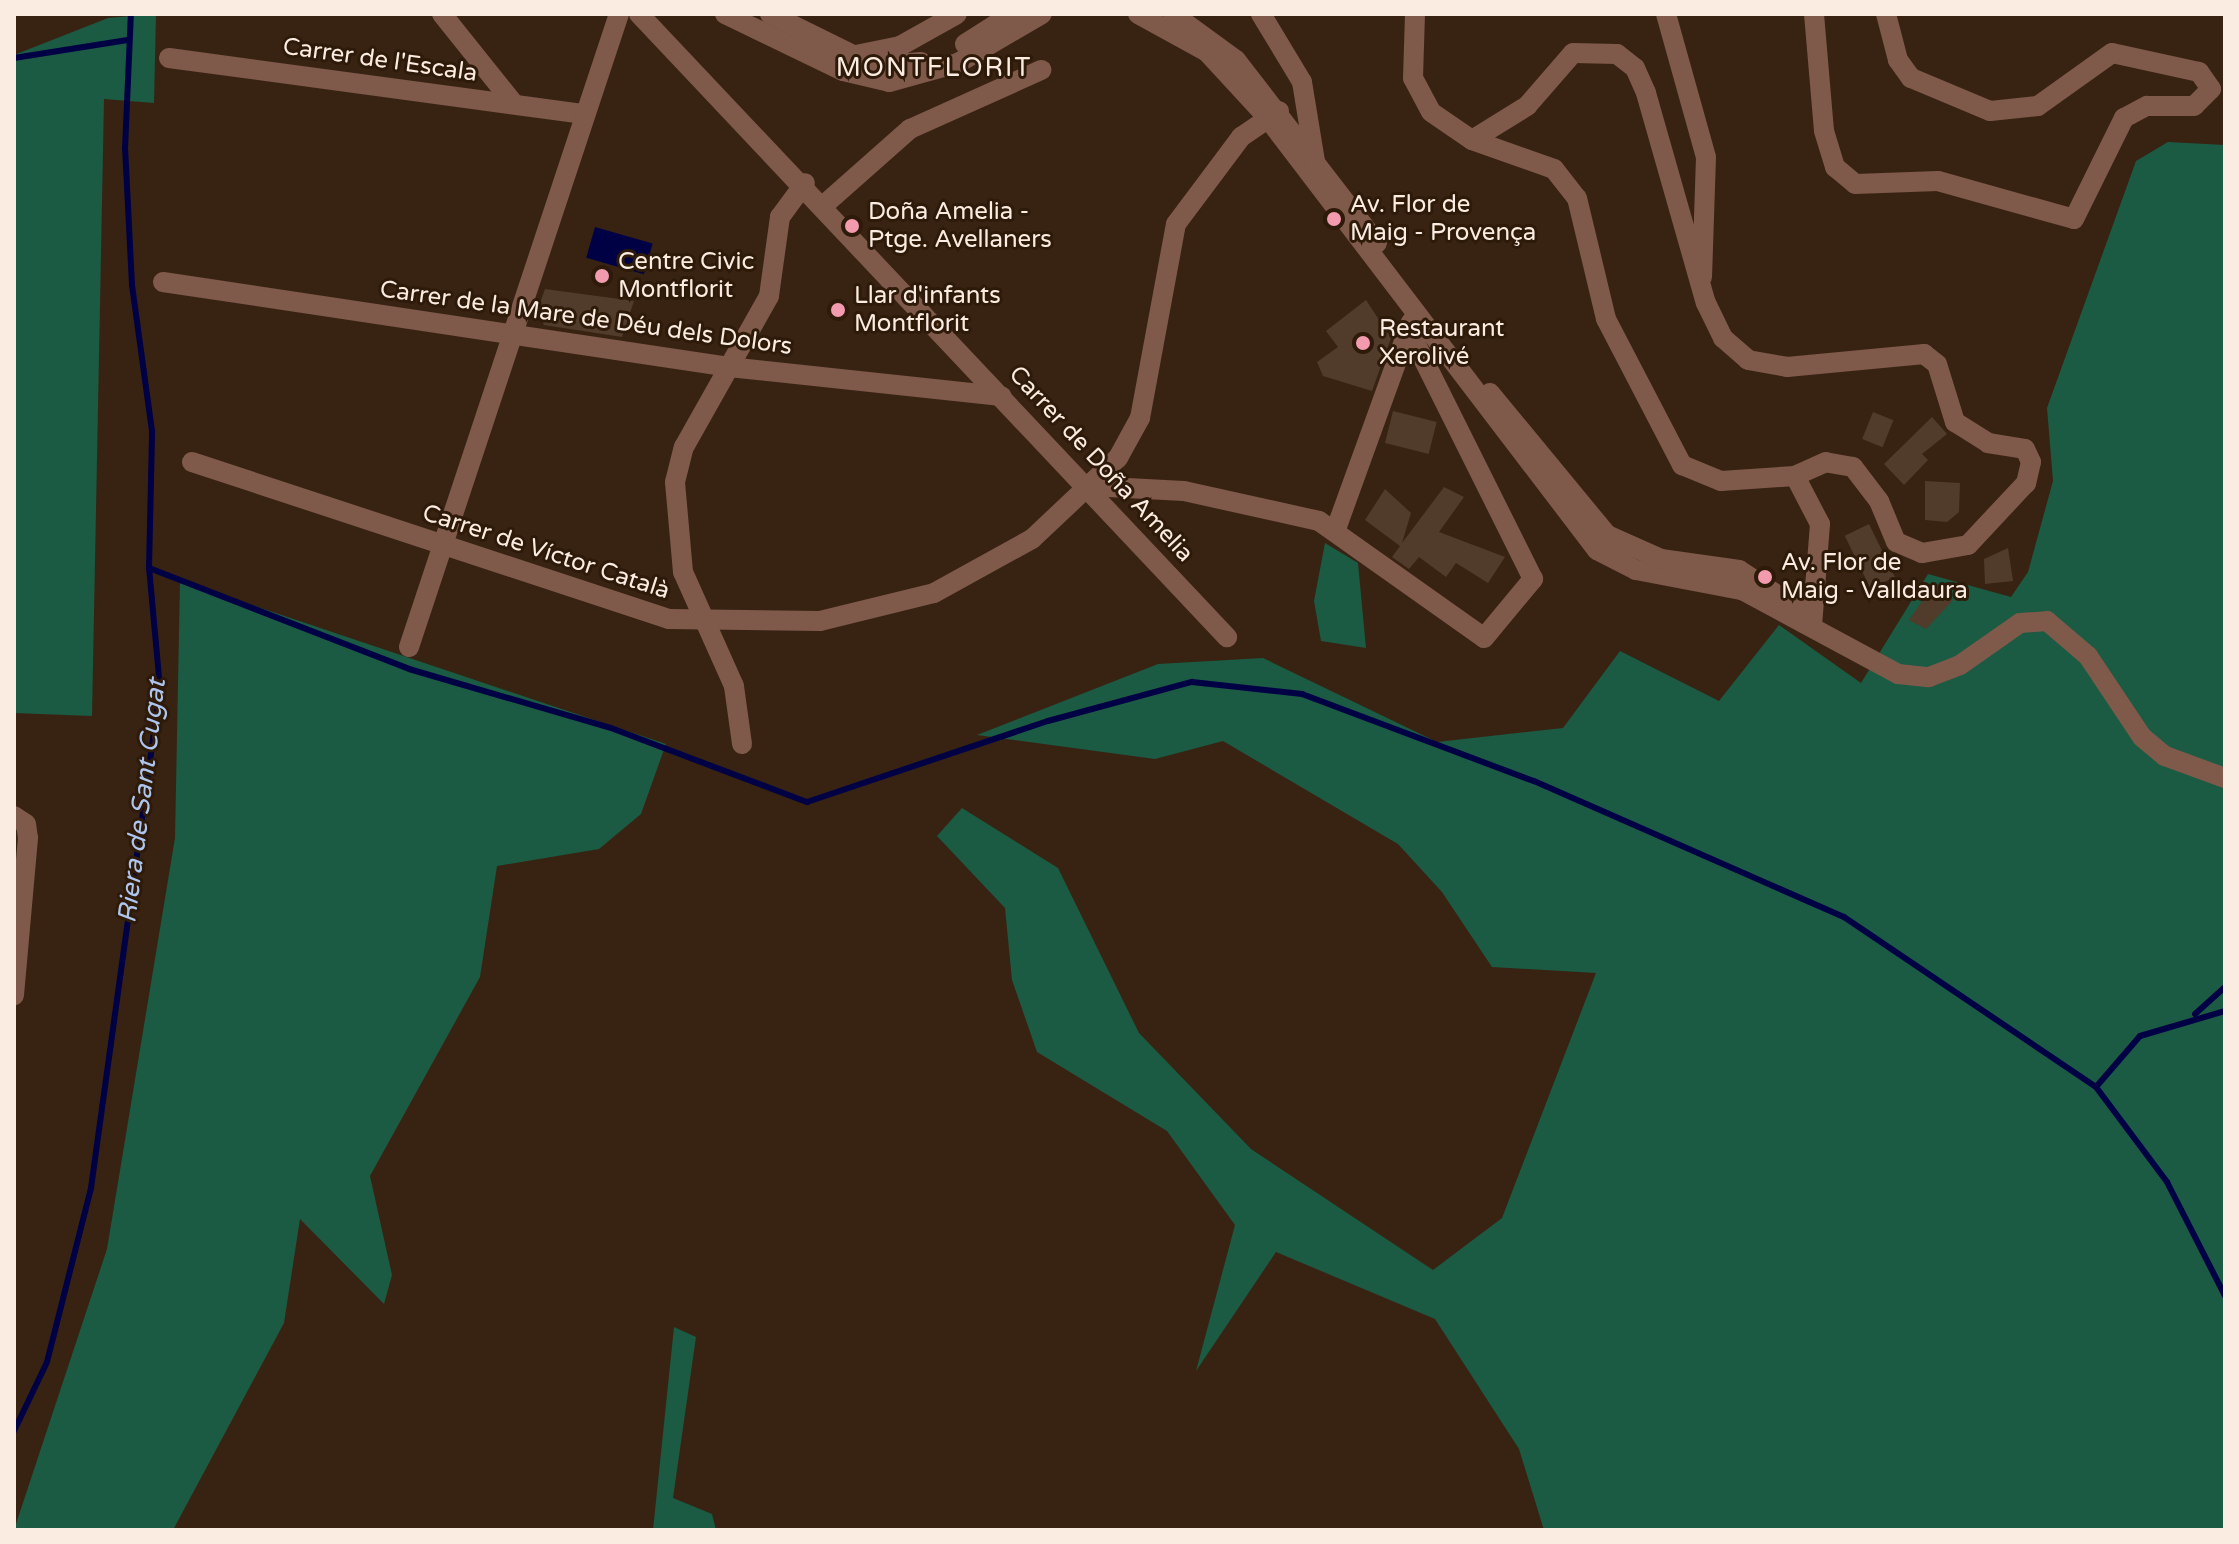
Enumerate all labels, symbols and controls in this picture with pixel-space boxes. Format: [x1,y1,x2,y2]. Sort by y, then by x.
street label: Carrer de l'Escala [281,32,479,88]
district label: MONTFLORIT [836,52,1032,84]
place label: Av. Flor de Maig - Provença [1350,191,1536,247]
place label: Doña Amelia - Ptge. Avellaners [868,198,1052,254]
marker: Av. Flor de Maig - Provença [1325,210,1343,228]
marker: Doña Amelia - Ptge. Avellaners [843,217,861,235]
place label: Centre Civic Montflorit [618,248,754,304]
marker: Centre Civic Montflorit [593,267,611,285]
street label: Carrer de la Mare de Déu dels Dolors [378,275,794,361]
place label: Llar d'infants Montflorit [854,282,1001,338]
marker: Llar d'infants Montflorit [829,301,847,319]
place label: Restaurant Xerolivé [1379,315,1504,371]
marker: Restaurant Xerolivé [1354,334,1372,352]
street label: Carrer de Doña Amelia [1003,360,1199,568]
street label: Carrer de Víctor Català [419,498,673,606]
place label: Av. Flor de Maig - Valldaura [1781,549,1968,605]
marker: Av. Flor de Maig - Valldaura [1756,568,1774,586]
water label: Riera de Sant Cugat [112,677,172,925]

